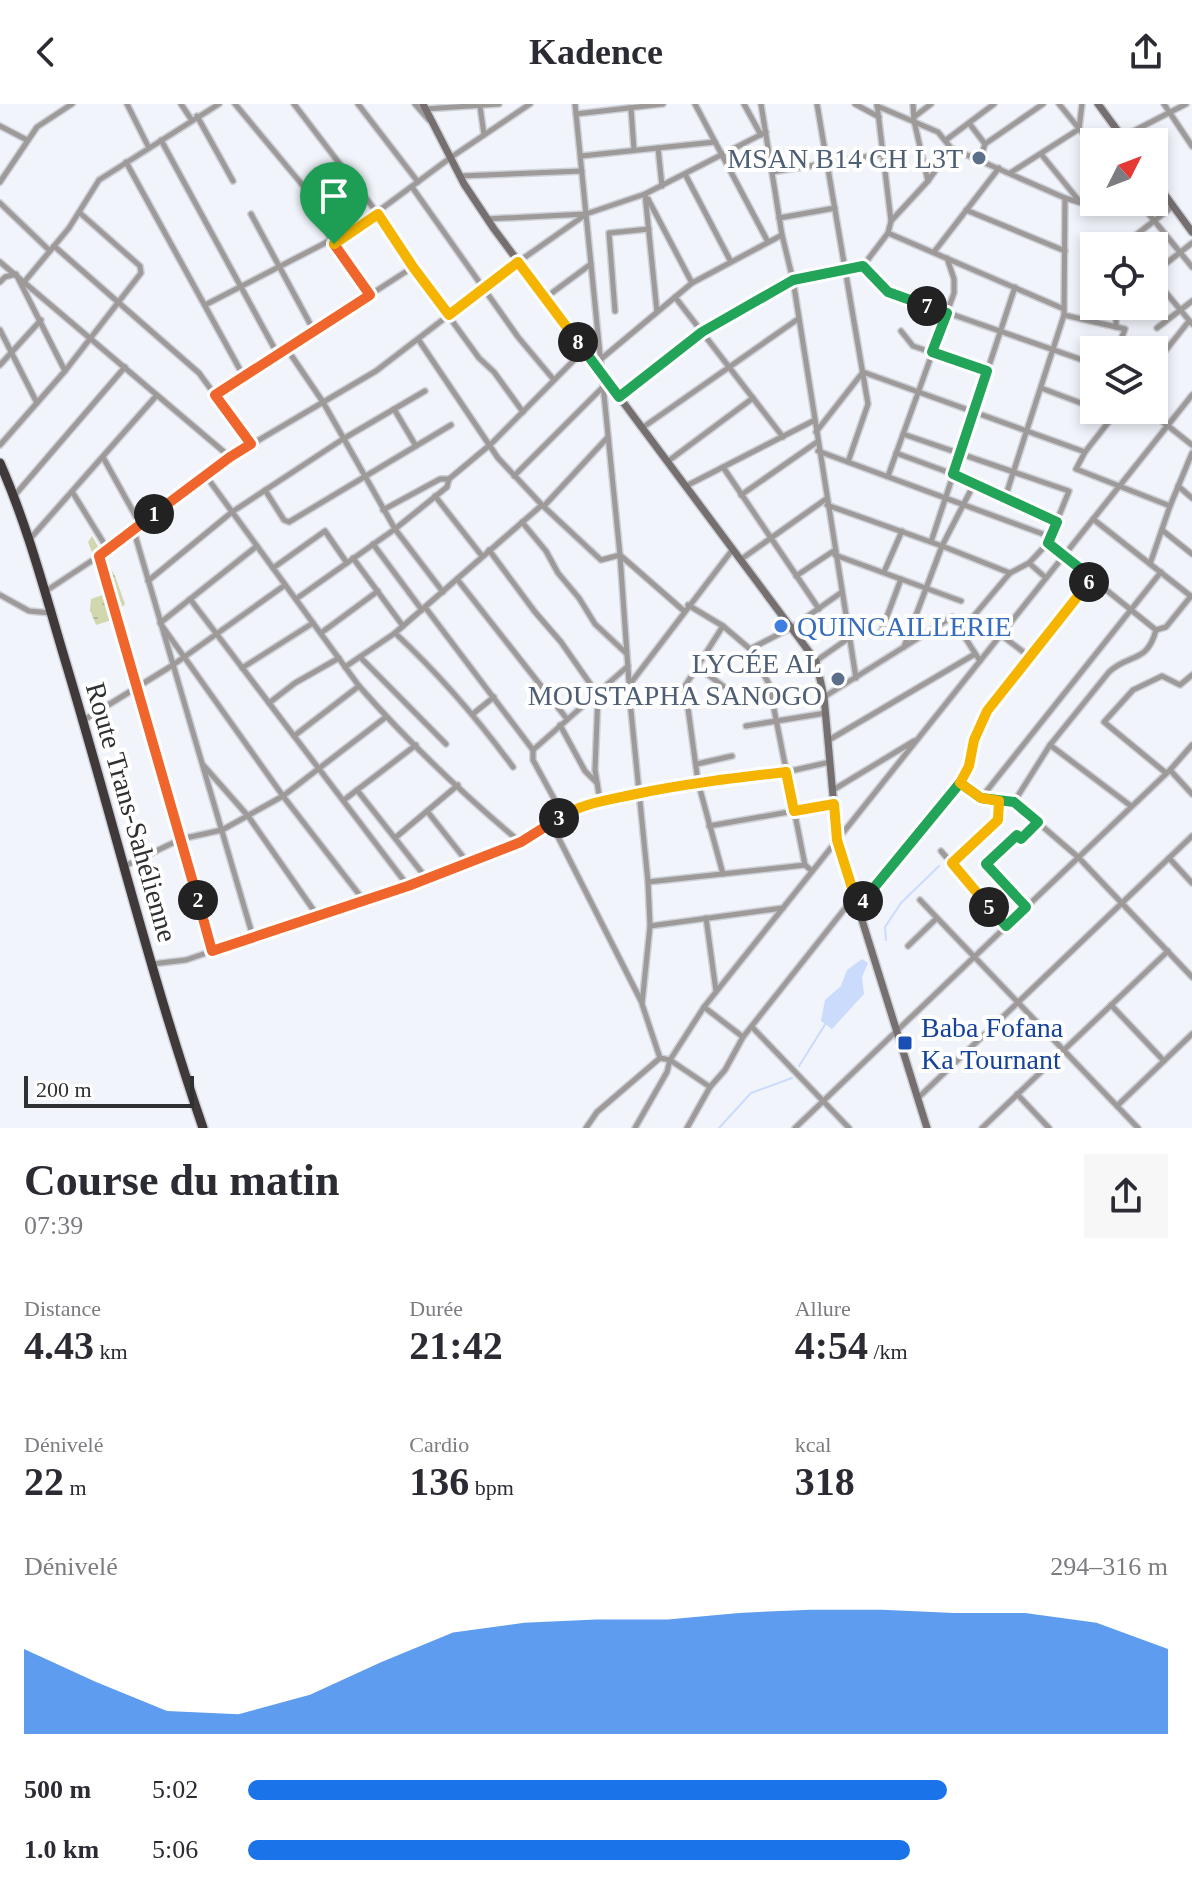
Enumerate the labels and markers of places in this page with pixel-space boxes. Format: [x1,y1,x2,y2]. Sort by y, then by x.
place label: MSAN B14 CH L3T [727,143,963,174]
marker: MSAN B14 CH L3T [970,149,988,167]
pin [300,162,368,244]
pin: 7 [907,286,947,326]
pin: 8 [558,322,598,362]
pin: 1 [134,494,174,534]
pin: 6 [1069,562,1109,602]
place label: QUINCAILLERIE [797,611,1012,642]
marker: QUINCAILLERIE [772,617,790,635]
place label: LYCÉE AL MOUSTAPHA SANOGO [528,648,822,711]
marker: LYCÉE AL MOUSTAPHA SANOGO [829,670,847,688]
pin: 3 [539,798,579,838]
pin: 2 [178,880,218,920]
pin: 4 [843,881,883,921]
pin: 5 [969,887,1009,927]
place label: Baba Fofana Ka Tournant [921,1012,1064,1075]
marker: Baba Fofana Ka Tournant [896,1034,914,1052]

